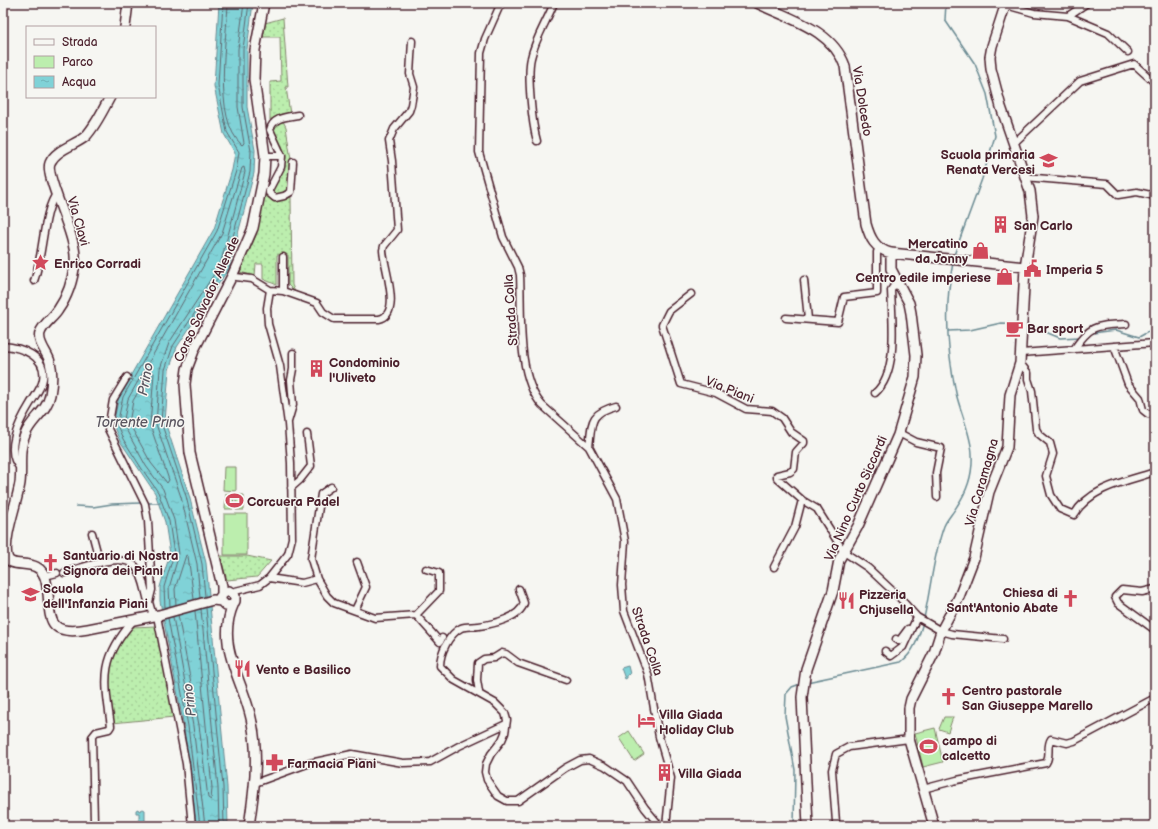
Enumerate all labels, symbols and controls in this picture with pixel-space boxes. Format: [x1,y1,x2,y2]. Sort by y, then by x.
legend [26,26,156,98]
text: Strada [62,35,98,50]
text: Parco [62,55,93,70]
street label: Via Dolcedo [849,65,875,137]
text: Acqua [62,75,96,90]
place label: Scuola primaria Renata Vercesi [941,147,1035,178]
school or university icon: Scuola primaria Renata Vercesi [1038,151,1058,171]
street label: Via Clavi [63,195,93,248]
building icon: San Carlo [991,215,1011,235]
place label: San Carlo [1014,218,1073,234]
street label: Corso Salvador Allende [171,234,243,365]
place label: Mercatino da Jonny [908,236,968,267]
shop icon: Mercatino da Jonny [971,240,991,260]
place icon: Enrico Corradi [31,253,51,273]
place label: Enrico Corradi [54,256,141,272]
public building icon: Imperia 5 [1023,259,1043,279]
place label: Imperia 5 [1046,262,1104,278]
shop icon: Centro edile imperiese [994,267,1014,287]
place label: Centro edile imperiese [855,270,992,286]
street label: Strada Colla [501,274,521,346]
cafe icon: Bar sport [1004,318,1024,338]
place label: Bar sport [1027,321,1084,337]
place label: Condominio l'Uliveto [329,355,400,386]
building icon: Condominio l'Uliveto [306,359,326,379]
water label: Prino [134,361,157,397]
street label: Via Piani [703,373,756,407]
water label: Torrente Prino [95,414,185,431]
street label: Via Nino Curto Siccardi [821,433,891,564]
street label: Via Caramagna [962,437,1002,528]
sports icon: Corcuera Padel [224,491,244,511]
place label: Corcuera Padel [247,494,340,510]
place label: Santuario di Nostra Signora dei Piani [63,548,179,579]
church icon: Santuario di Nostra Signora dei Piani [40,552,60,572]
place label: Scuola dell'Infanzia Piani [43,581,148,612]
school or university icon: Scuola dell'Infanzia Piani [20,585,40,605]
place label: Chiesa di Sant'Antonio Abate [946,585,1059,616]
place label: Pizzeria Chjusella [859,587,914,618]
church icon: Chiesa di Sant'Antonio Abate [1061,589,1081,609]
restaurant icon: Pizzeria Chjusella [836,591,856,611]
street label: Strada Colla [628,605,666,678]
restaurant icon: Vento e Basilico [233,659,253,679]
place label: Vento e Basilico [256,662,351,678]
water label: Prino [179,683,200,717]
place label: Centro pastorale San Giuseppe Marello [962,683,1093,714]
church icon: Centro pastorale San Giuseppe Marello [939,687,959,707]
place label: Villa Giada Holiday Club [659,707,734,738]
hotel icon: Villa Giada Holiday Club [636,711,656,731]
place label: campo di calcetto [942,733,997,764]
sports icon: campo di calcetto [919,737,939,757]
pharmacy icon: Farmacia Piani [264,753,284,773]
place label: Farmacia Piani [287,756,376,772]
building icon: Villa Giada [655,763,675,783]
place label: Villa Giada [678,766,742,782]

